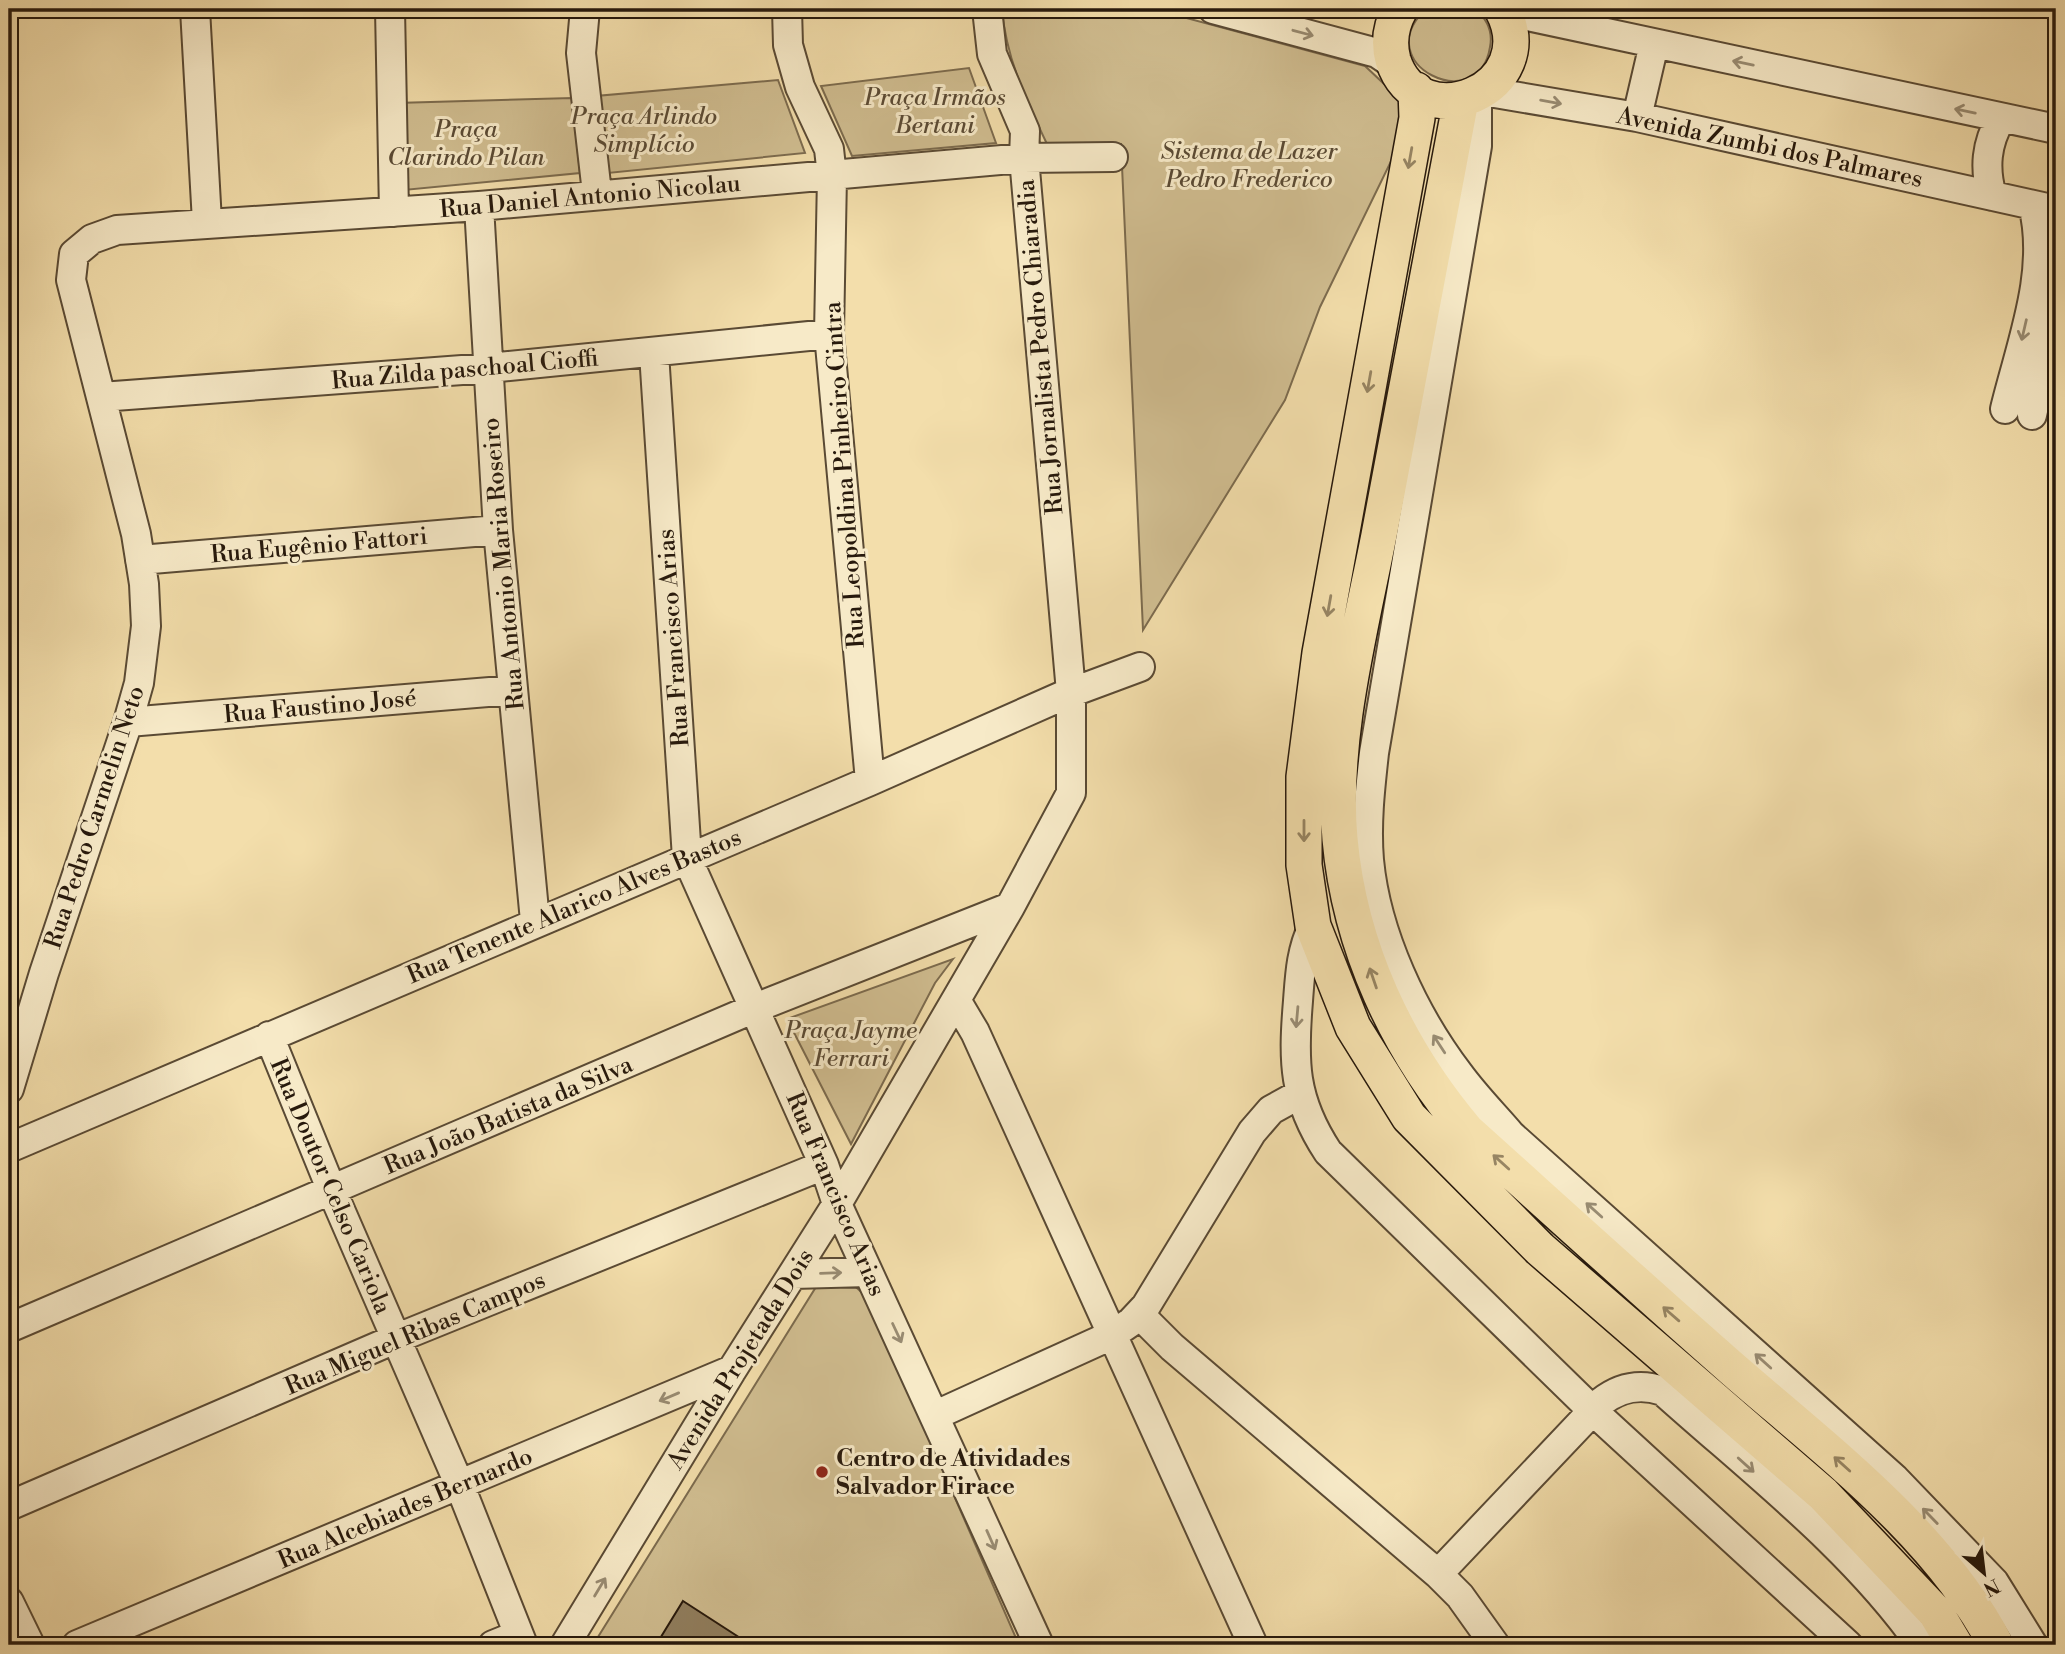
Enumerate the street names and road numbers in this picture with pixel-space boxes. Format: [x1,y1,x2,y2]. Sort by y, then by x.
street label: Avenida Zumbi dos Palmares [1613,101,1925,195]
street label: Rua Daniel Antonio Nicolau [438,169,742,225]
street label: Rua Jornalista Pedro Chiaradia [1011,177,1071,516]
street label: Rua Leopoldina Pinheiro Cintra [818,300,872,649]
street label: Rua Zilda paschoal Cioffi [330,343,600,397]
street label: Rua Antonio Maria Roseiro [476,416,532,712]
street label: Rua Eugênio Fattori [209,522,429,570]
street label: Rua Francisco Arias [651,528,697,748]
street label: Rua Pedro Carmelin Neto [38,682,152,953]
street label: Rua Faustino José [222,684,418,730]
street label: Rua Tenente Alarico Alves Bastos [403,823,746,991]
street label: Rua João Batista da Silva [379,1050,638,1182]
street label: Rua Doutor Celso Cariola [263,1054,398,1320]
street label: Rua Francisco Arias [779,1088,892,1301]
street label: Avenida Projetada Dois [660,1244,821,1476]
street label: Rua Miguel Ribas Campos [281,1265,550,1402]
street label: Rua Alcebiades Bernardo [274,1442,537,1576]

